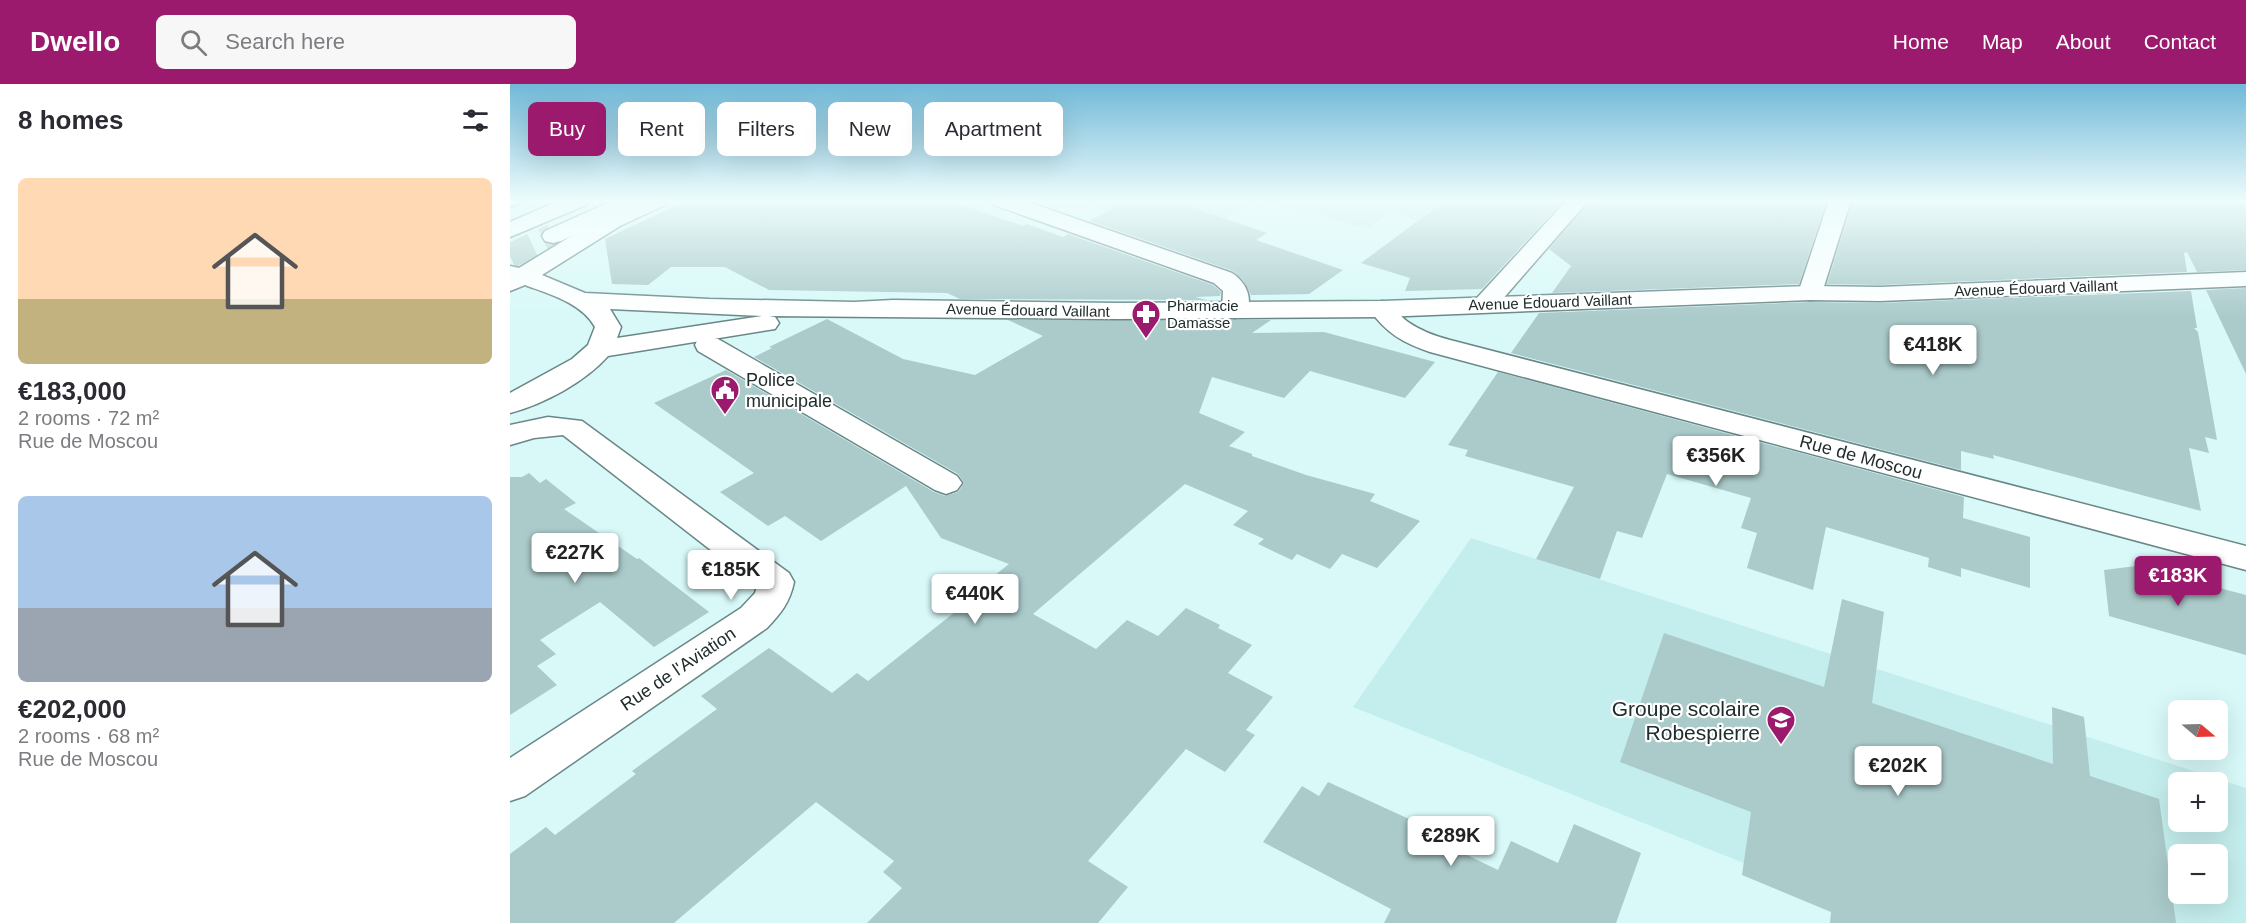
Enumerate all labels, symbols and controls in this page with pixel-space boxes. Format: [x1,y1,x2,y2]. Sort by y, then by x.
search box [156,15,576,69]
text: Dwello [30,26,120,57]
icon: search [177,26,210,59]
text: Search here [225,29,345,54]
text: Home [1893,30,1949,53]
text: Map [1982,30,2023,53]
text: About [2056,30,2111,53]
text: Contact [2144,30,2216,53]
chip: Buy [528,102,606,156]
chip: Rent [618,102,705,156]
chip: Filters [717,102,816,156]
chip: New [828,102,912,156]
chip: Apartment [924,102,1063,156]
icon: filters [459,104,492,137]
text: 8 homes [18,105,124,135]
icon: home [201,217,309,325]
street label: Avenue Édouard Vaillant [1954,277,2119,299]
street label: Avenue Édouard Vaillant [1468,291,1633,313]
place label: Pharmacie Damasse [1167,297,1239,331]
pharmacy icon: Pharmacie Damasse [1130,298,1162,340]
street label: Avenue Édouard Vaillant [946,300,1111,320]
pin: €418K [1891,325,1975,376]
text: €418K [1904,333,1962,355]
place label: Police municipale [746,370,832,411]
public building icon: Police municipale [709,374,741,416]
text: €183,000 [18,376,126,406]
text: 2 rooms · 72 m² [18,407,159,429]
text: Rue de Moscou [18,430,158,452]
street label: Rue de Moscou [1798,431,1924,483]
pin: €356K [1674,436,1758,487]
text: €356K [1687,444,1745,466]
pin: €227K [533,533,617,584]
icon: home [201,535,309,643]
text: €227K [546,541,604,563]
pin: €185K [689,550,773,601]
pin: €183K [2136,556,2220,607]
text: €185K [702,558,760,580]
text: €183K [2149,564,2207,586]
pin: €440K [933,574,1017,625]
text: €440K [946,582,1004,604]
street label: Rue de l'Aviation [617,623,739,715]
text: €202,000 [18,694,126,724]
place label: Groupe scolaire Robespierre [1612,697,1760,744]
north arrow [2168,700,2228,760]
map controls [2168,700,2228,904]
school or university icon: Groupe scolaire Robespierre [1765,704,1797,746]
text: 2 rooms · 68 m² [18,725,159,747]
pin: €202K [1856,746,1940,797]
text: Rue de Moscou [18,748,158,770]
text: €202K [1869,754,1927,776]
button: + [2168,772,2228,832]
pin: €289K [1409,816,1493,867]
text: €289K [1422,824,1480,846]
button: − [2168,844,2228,904]

